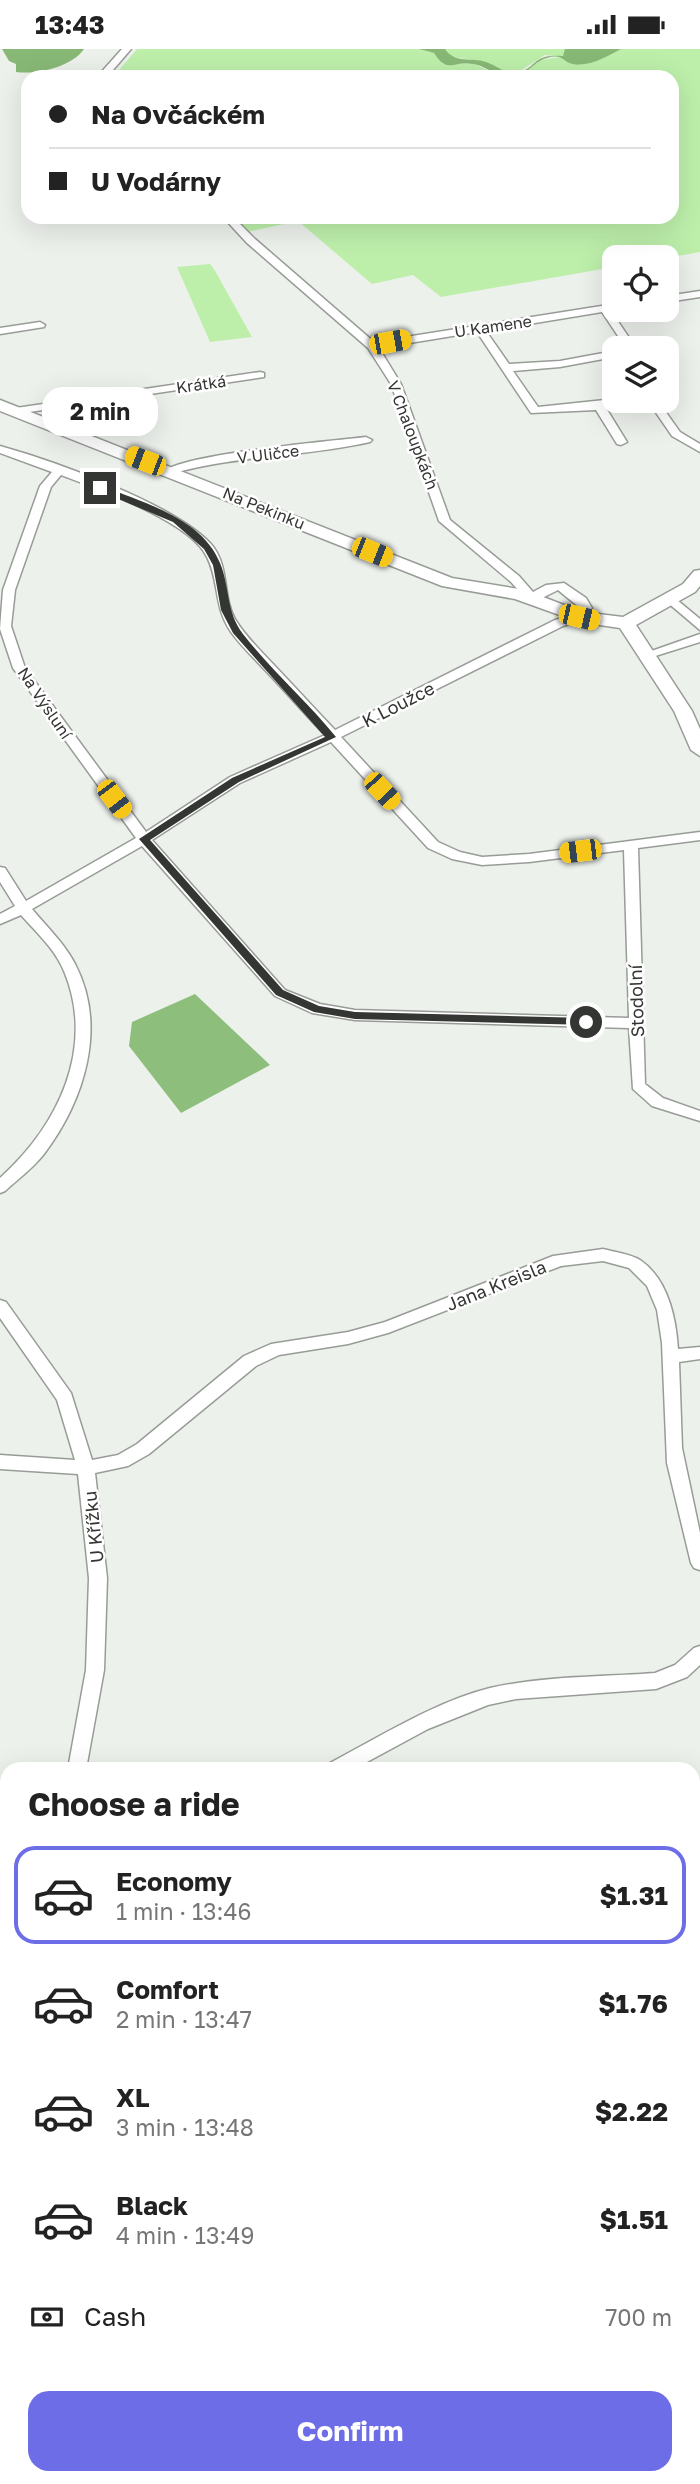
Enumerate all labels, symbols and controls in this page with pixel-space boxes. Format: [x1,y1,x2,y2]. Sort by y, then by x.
text: 13:43 [35,9,105,40]
text: Na Ovčáckém [91,99,265,130]
text: U Vodárny [91,166,221,197]
map controls [602,245,679,413]
button: locate [602,245,679,322]
street label: U Kamene [453,311,533,341]
car [368,328,413,356]
button: layers [602,336,679,413]
street label: Krátká [175,371,227,397]
street label: V Chaloupkách [383,378,443,492]
callout: 2 min [42,387,158,435]
text: 2 min [70,397,130,425]
street label: V Uličce [236,440,300,468]
car [122,444,169,478]
route end [84,472,116,504]
street label: Na Pekinku [220,482,308,534]
car [349,534,396,570]
car [557,602,602,632]
street label: Na Výsluní [14,663,77,744]
street label: K Loužce [358,676,438,732]
car [360,768,405,814]
car [93,776,136,822]
car [558,838,603,864]
street label: Stodolní [624,963,648,1038]
route start [570,1006,602,1038]
street label: Jana Kreisla [443,1255,549,1315]
street label: U Křížku [78,1490,108,1564]
text: Choose a ride [28,1785,240,1823]
icon: car [32,1864,95,1927]
text: Economy [116,1866,232,1897]
text: $1.31 [600,1880,668,1911]
text: 1 min · 13:46 [116,1897,251,1925]
icon: car [32,1972,95,2035]
text: Comfort [116,1974,219,2005]
text: $1.76 [598,1988,668,2019]
text: 2 min · 13:47 [116,2005,252,2033]
icon: car [32,2080,95,2143]
text: XL [116,2082,150,2113]
text: $2.22 [595,2096,668,2127]
text: 3 min · 13:48 [116,2113,254,2141]
icon: car [32,2188,95,2251]
text: Black [116,2190,188,2221]
text: $1.51 [600,2204,668,2235]
text: 4 min · 13:49 [116,2221,254,2249]
icon: cash [28,2298,66,2336]
text: Cash [84,2301,146,2332]
text: 700 m [605,2303,672,2331]
button: Confirm [28,2391,672,2471]

